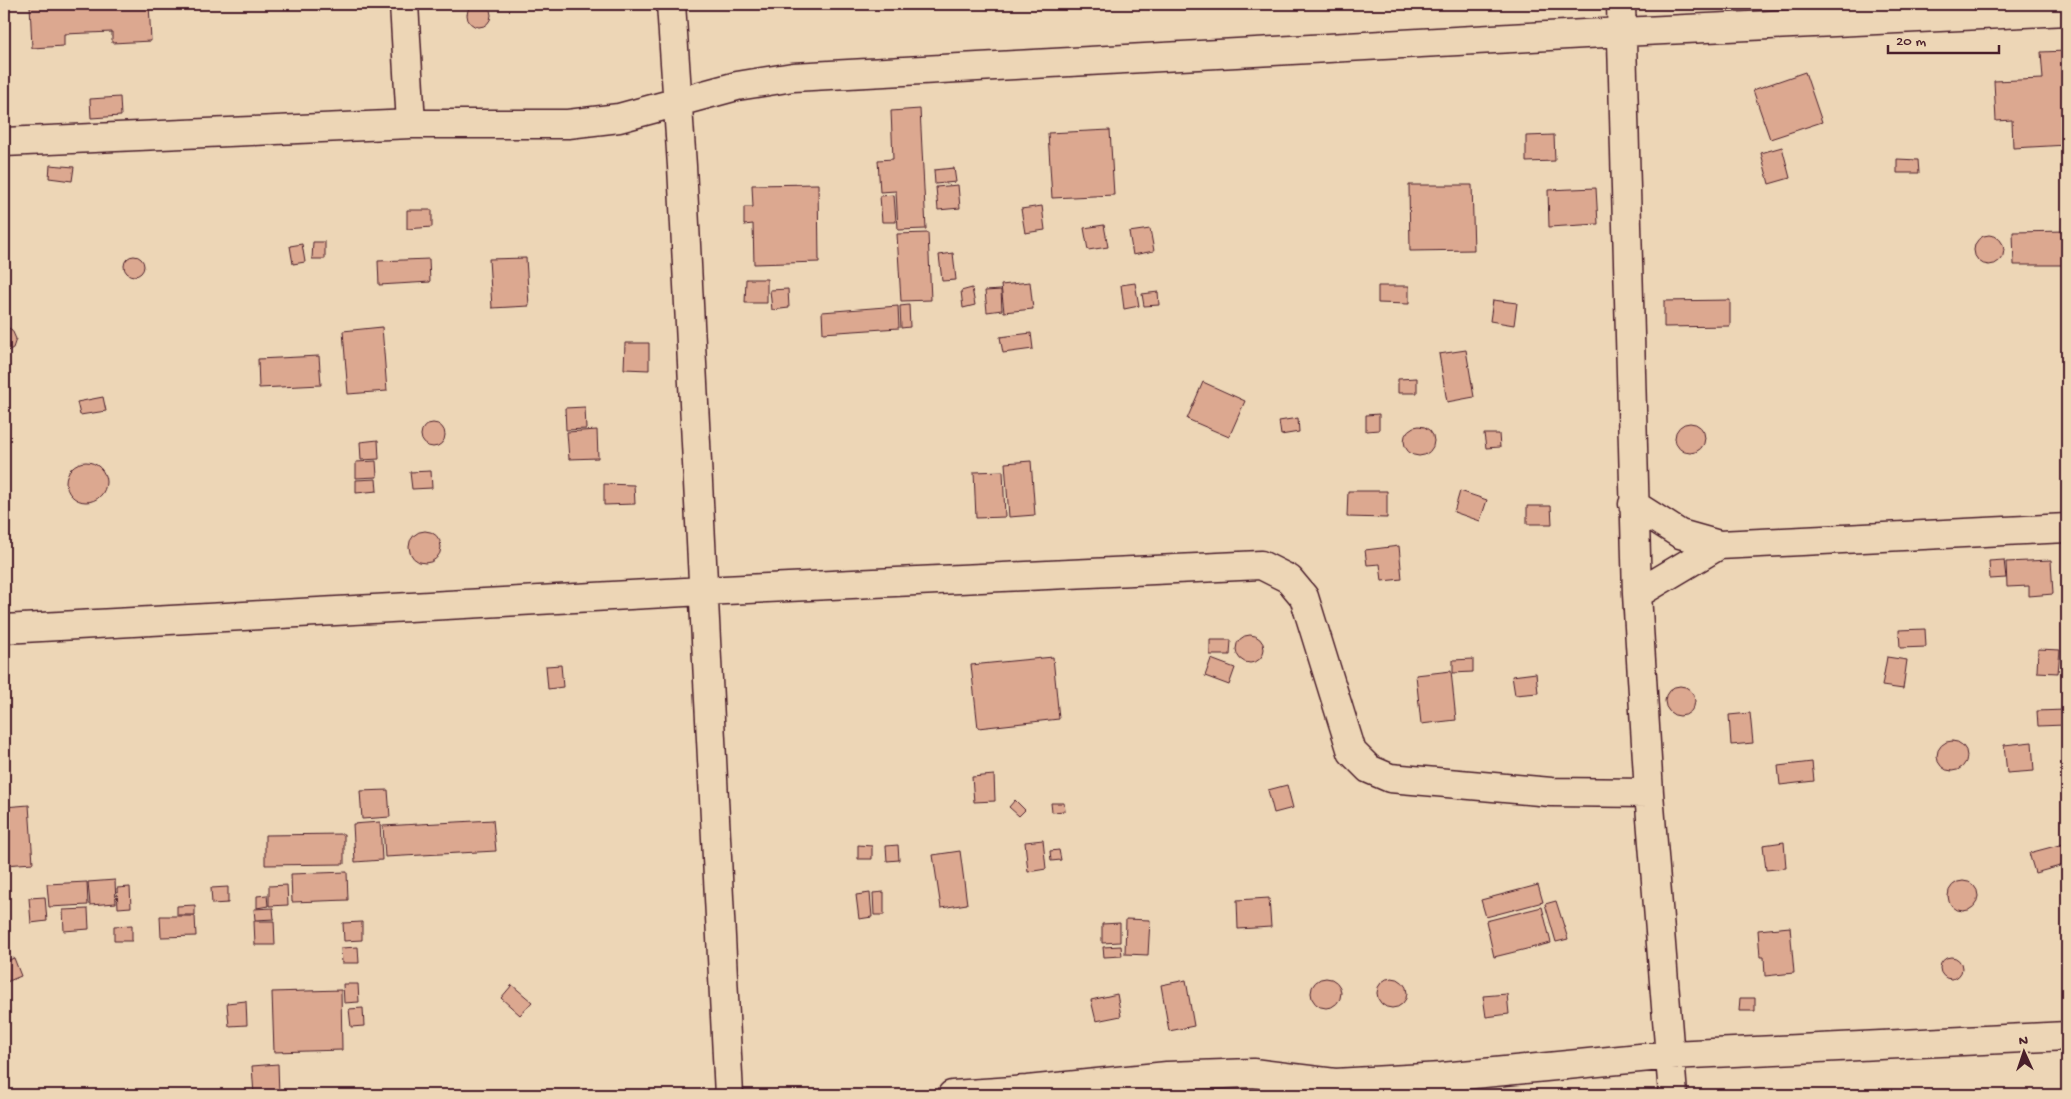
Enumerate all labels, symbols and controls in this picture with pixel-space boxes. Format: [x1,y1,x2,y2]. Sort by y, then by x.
scale bar [1888,22,2000,54]
text: 20 m [1896,33,1926,51]
north arrow [1998,1026,2048,1076]
text: N [2018,1033,2028,1050]

